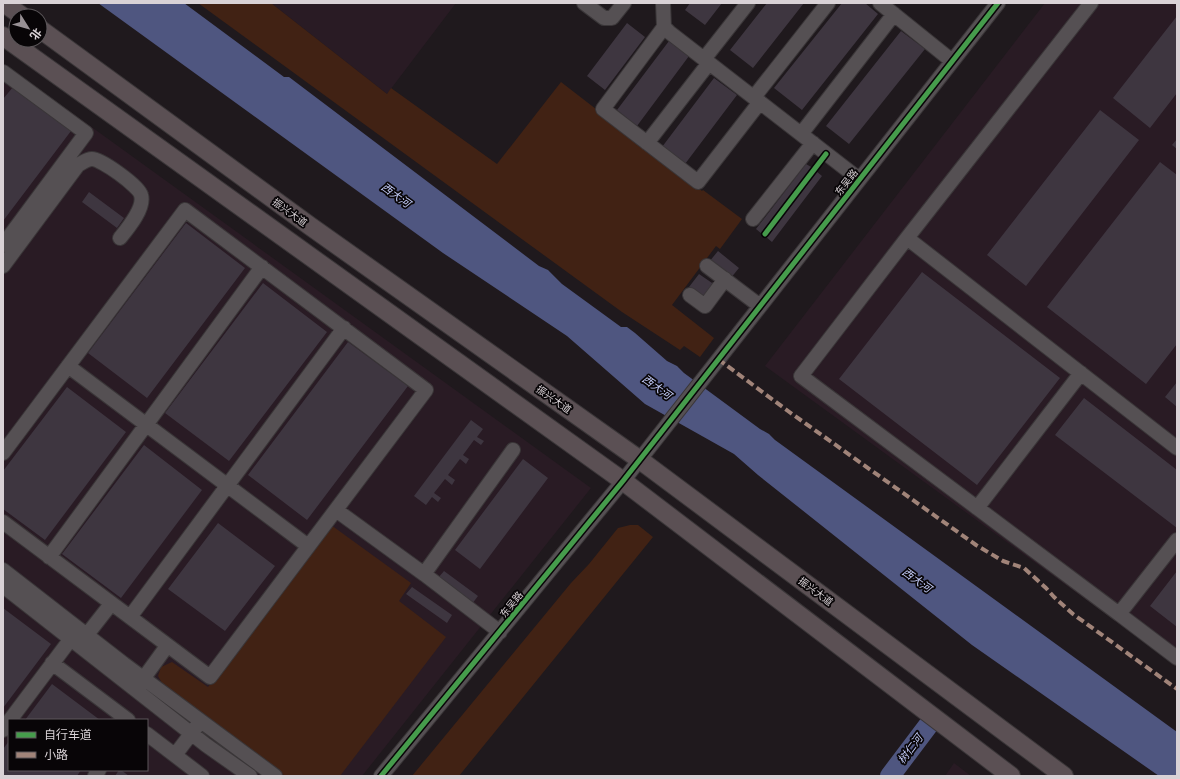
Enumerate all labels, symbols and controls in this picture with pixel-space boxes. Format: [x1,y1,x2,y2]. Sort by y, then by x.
north arrow [8,8,48,48]
text: 北 [27,25,44,42]
street label: 东吴路 [833,167,860,198]
water label: 西大河 [379,180,414,212]
street label: 振兴大道 [270,196,309,229]
water label: 西大河 [640,372,675,404]
street label: 振兴大道 [534,383,573,415]
water label: 西大河 [900,565,935,597]
street label: 振兴大道 [796,575,835,608]
street label: 东吴路 [498,589,525,619]
legend [8,719,148,771]
text: 自行车道 [44,728,92,742]
water label: 树仁河 [895,731,927,766]
text: 小路 [44,748,68,762]

